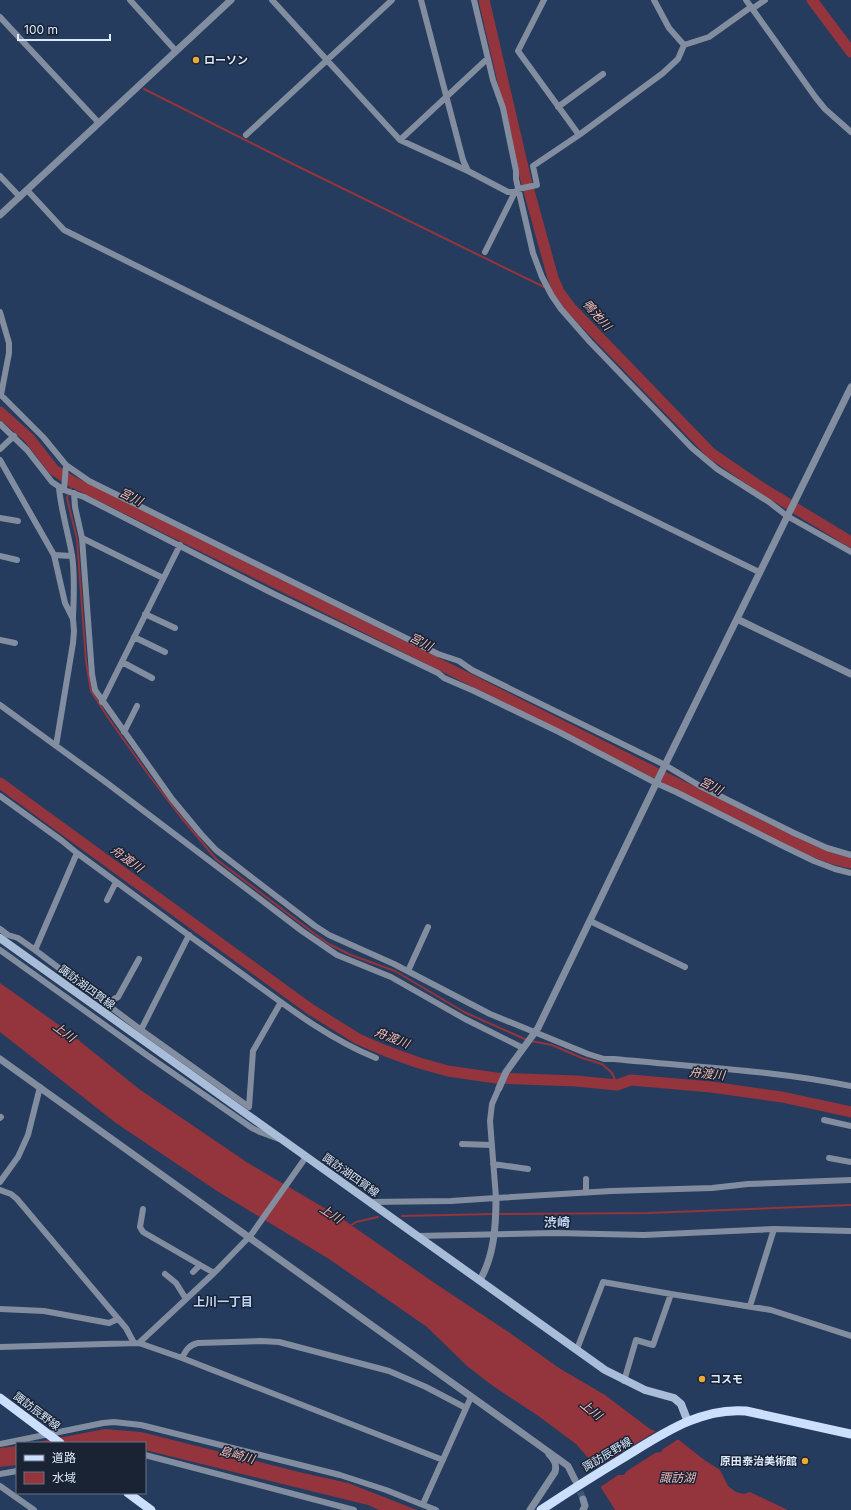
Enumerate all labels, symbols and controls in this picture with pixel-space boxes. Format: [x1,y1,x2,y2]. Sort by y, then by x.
scale bar [18,16,110,42]
text: 100 m [24,22,58,37]
place label: ローソン [204,53,248,67]
marker: ローソン [191,55,201,65]
water label: 鴨池川 [580,296,616,335]
water label: 宮川 [117,484,147,510]
water label: 宮川 [407,629,437,655]
water label: 宮川 [697,773,727,799]
water label: 舟渡川 [108,842,148,876]
street label: 諏訪湖四賀線 [56,962,118,1012]
water label: 上川 [50,1018,80,1046]
water label: 舟渡川 [373,1024,414,1052]
water label: 舟渡川 [688,1064,728,1083]
street label: 諏訪湖四賀線 [320,1150,382,1200]
water label: 上川 [317,1201,347,1227]
district label: 渋崎 [544,1214,570,1230]
district label: 上川一丁目 [193,1294,253,1309]
place label: コスモ [710,1372,743,1386]
marker: コスモ [697,1374,707,1384]
street label: 諏訪辰野線 [11,1389,63,1433]
water label: 上川 [577,1396,607,1424]
street label: 諏訪辰野線 [580,1434,634,1474]
legend [16,1442,146,1494]
water label: 島崎川 [218,1443,258,1467]
text: 道路 [52,1450,76,1465]
place label: 原田泰治美術館 [720,1454,797,1468]
marker: 原田泰治美術館 [800,1456,810,1466]
text: 水域 [52,1470,76,1485]
water label: 諏訪湖 [659,1470,697,1485]

